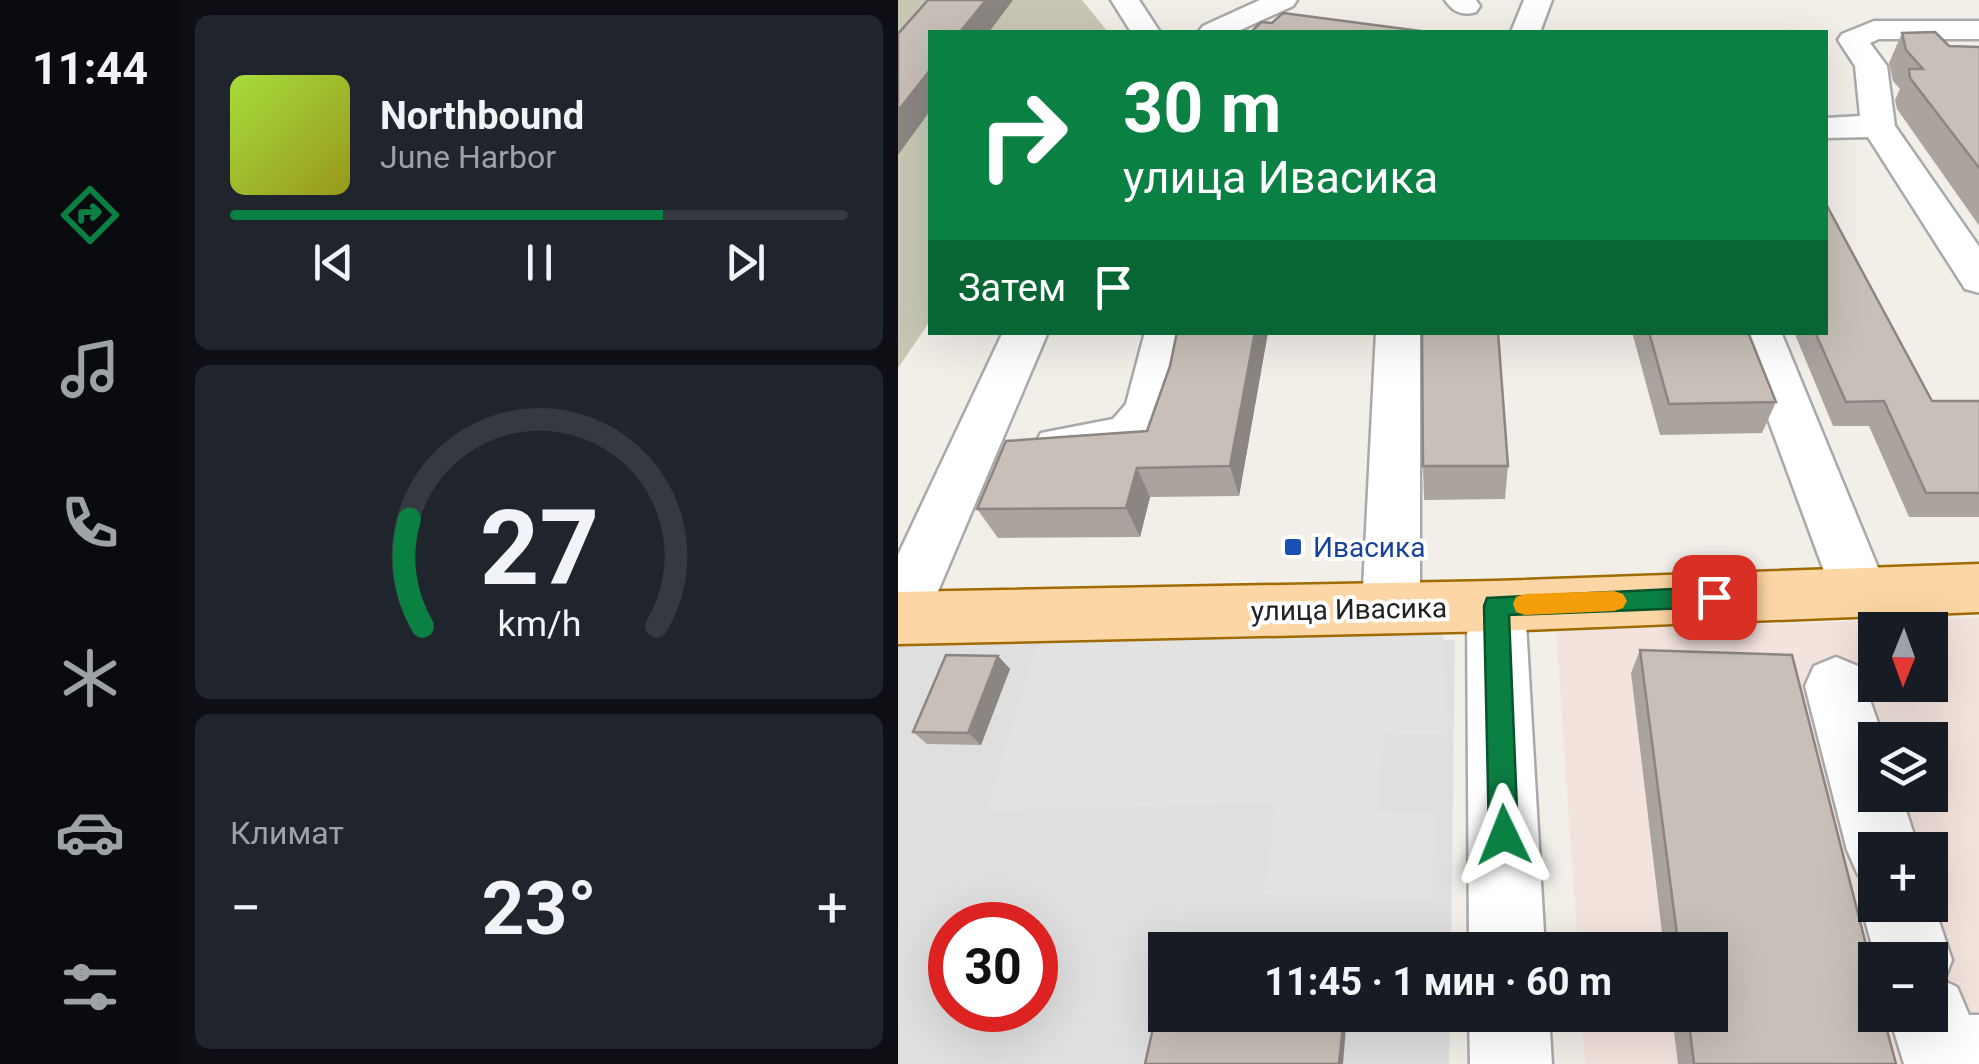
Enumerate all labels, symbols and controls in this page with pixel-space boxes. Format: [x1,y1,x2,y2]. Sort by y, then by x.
text: 11:44 [32,42,148,95]
text: 30 m [1123,67,1281,149]
icon: right [958,70,1088,200]
text: Northbound [380,94,584,138]
text: June Harbor [380,138,556,176]
text: улица Ивасика [1123,151,1438,204]
icon: directions [55,180,125,250]
icon: previous [306,235,361,290]
icon: pause [512,235,567,290]
icon: next [718,235,773,290]
icon: arrive [1086,260,1141,315]
text: Затем [958,266,1066,310]
icon: music [55,334,125,404]
icon: phone [55,488,125,558]
text: 27 [479,488,599,609]
place label: Ивасика [1313,531,1425,564]
marker: Ивасика [1282,536,1304,558]
pin [1672,555,1757,640]
icon: arrive [1687,570,1742,625]
street label: улица Ивасика [1251,591,1447,628]
text: km/h [497,603,581,645]
north arrow [1858,612,1948,702]
map controls [1858,612,1948,1032]
icon: climate [55,643,125,713]
button: layers [1858,722,1948,812]
position arrow [1452,783,1556,887]
icon: car [55,797,125,867]
text: Климат [230,814,344,852]
button: + [1858,832,1948,922]
text: 23° [481,864,597,952]
text: − [230,876,261,940]
text: + [817,876,848,940]
speed limit sign: 30 [928,902,1058,1032]
button: − [1858,942,1948,1032]
icon: filters [55,952,125,1022]
text: 11:45 · 1 мин · 60 m [1264,960,1612,1004]

